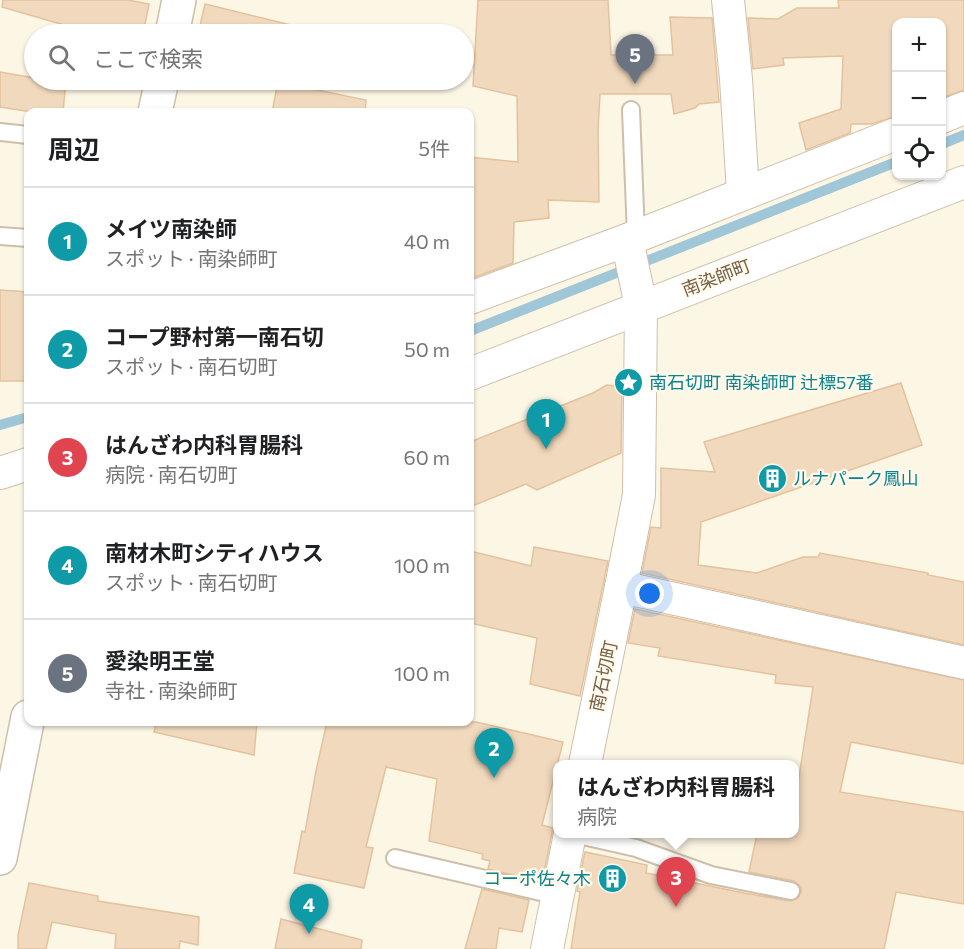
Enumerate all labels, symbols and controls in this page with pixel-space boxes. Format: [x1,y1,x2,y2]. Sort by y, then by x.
map controls [892,18,946,180]
button: + [892,18,946,72]
search box [24,24,474,90]
pin: 5 [616,34,654,84]
icon: search [45,41,78,74]
text: ここで検索 [93,45,203,72]
button: − [892,72,946,126]
button: locate [892,126,946,180]
text: 周辺 [48,133,100,164]
text: 5件 [419,136,450,160]
text: メイツ南染師 [105,215,237,242]
text: 1 [63,229,72,253]
text: 40 m [404,229,450,253]
text: スポット · 南染師町 [105,246,277,270]
street label: 南染師町 [678,254,754,300]
text: コープ野村第一南石切 [105,323,324,350]
text: 2 [62,337,73,361]
text: 50 m [404,337,450,361]
text: スポット · 南石切町 [105,354,277,378]
place icon: 南石切町 南染師町 辻標57番 [612,366,644,398]
place label: 南石切町 南染師町 辻標57番 [649,371,874,393]
pin: 1 [526,400,566,449]
text: はんざわ内科胃腸科 [105,431,303,458]
text: 3 [62,445,73,469]
text: 60 m [404,445,450,469]
text: 病院 · 南石切町 [105,462,237,486]
building icon: ルナパーク鳳山 [756,462,788,494]
place label: ルナパーク鳳山 [793,467,919,489]
text: 南材木町シティハウス [105,539,324,566]
text: 4 [61,553,74,577]
text: 100 m [394,553,450,577]
text: スポット · 南石切町 [105,570,277,594]
your location [635,579,664,608]
street label: 南石切町 [585,638,621,714]
text: 愛染明王堂 [105,647,215,674]
text: 5 [62,661,73,685]
text: 100 m [394,661,450,685]
text: 寺社 · 南染師町 [105,678,237,702]
pin: 2 [474,728,514,778]
popup [553,760,799,838]
text: はんざわ内科胃腸科 [577,773,775,800]
text: 病院 [577,804,617,828]
pin: 3 [656,858,696,907]
building icon: コーポ佐々木 [596,862,628,894]
place label: コーポ佐々木 [483,867,591,889]
pin: 4 [290,884,328,934]

